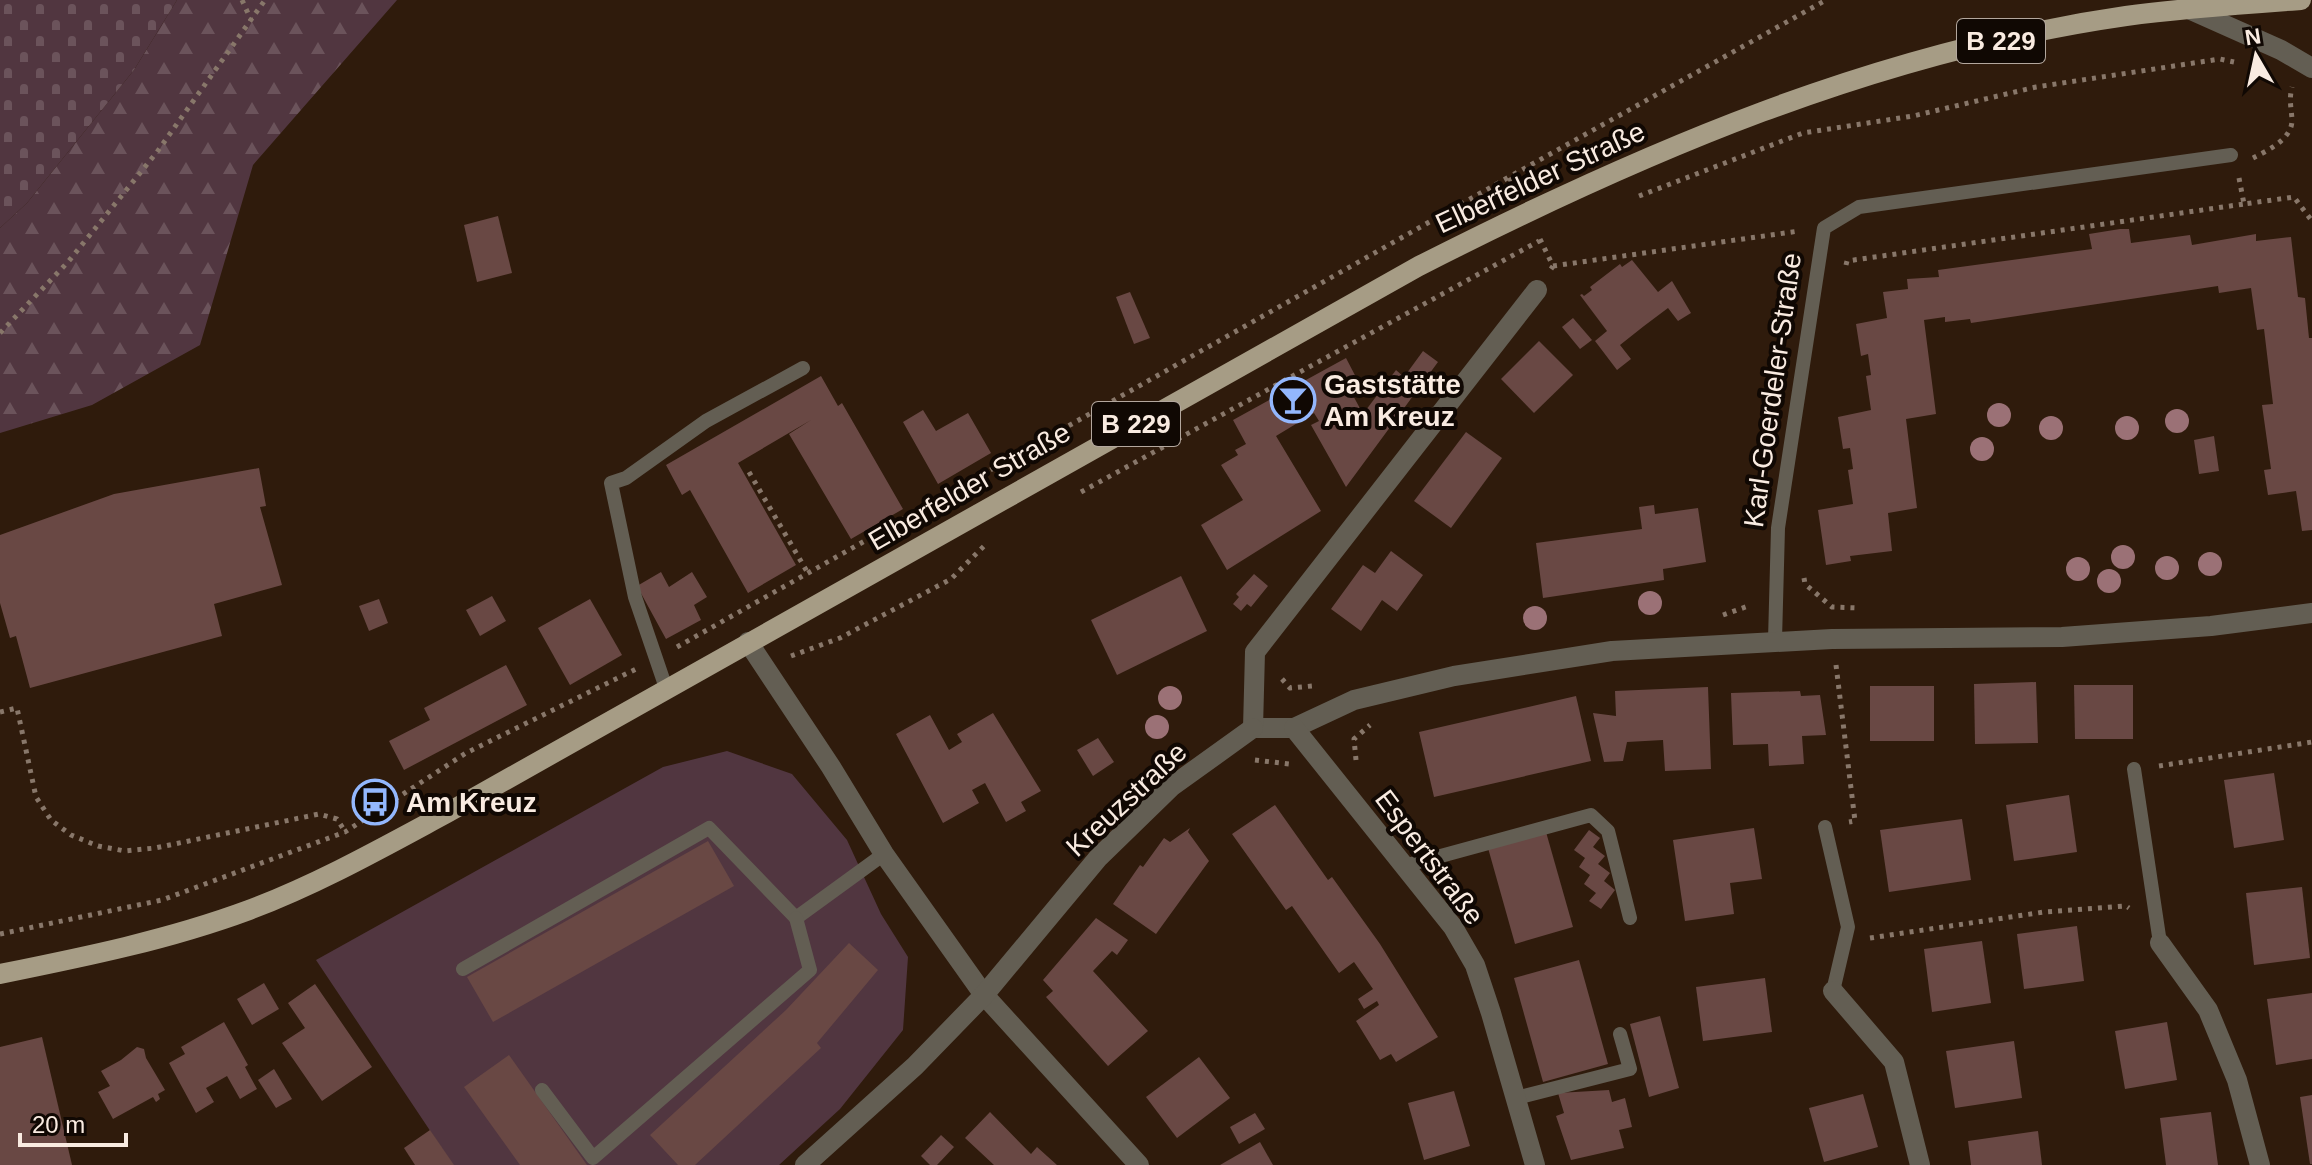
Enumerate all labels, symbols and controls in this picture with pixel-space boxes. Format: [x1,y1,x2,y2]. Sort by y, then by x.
north arrow [2216,16,2296,96]
road number: B 229 [1957,19,2045,63]
text: N [2243,23,2263,50]
street label: Elberfelder Straße [1431,115,1650,240]
street label: Karl-Goerdeler-Straße [1738,251,1807,529]
place label: Gaststätte Am Kreuz [1324,369,1461,432]
bar icon: Gaststätte Am Kreuz [1269,376,1317,424]
road number: B 229 [1092,402,1180,446]
street label: Elberfelder Straße [863,416,1075,557]
street label: Kreuzstraße [1060,736,1193,863]
bus stop icon: Am Kreuz [351,778,399,826]
street label: Espertstraße [1369,784,1490,931]
place label: Am Kreuz [406,787,537,818]
scale bar [20,1097,126,1147]
text: 20 m [32,1111,85,1138]

